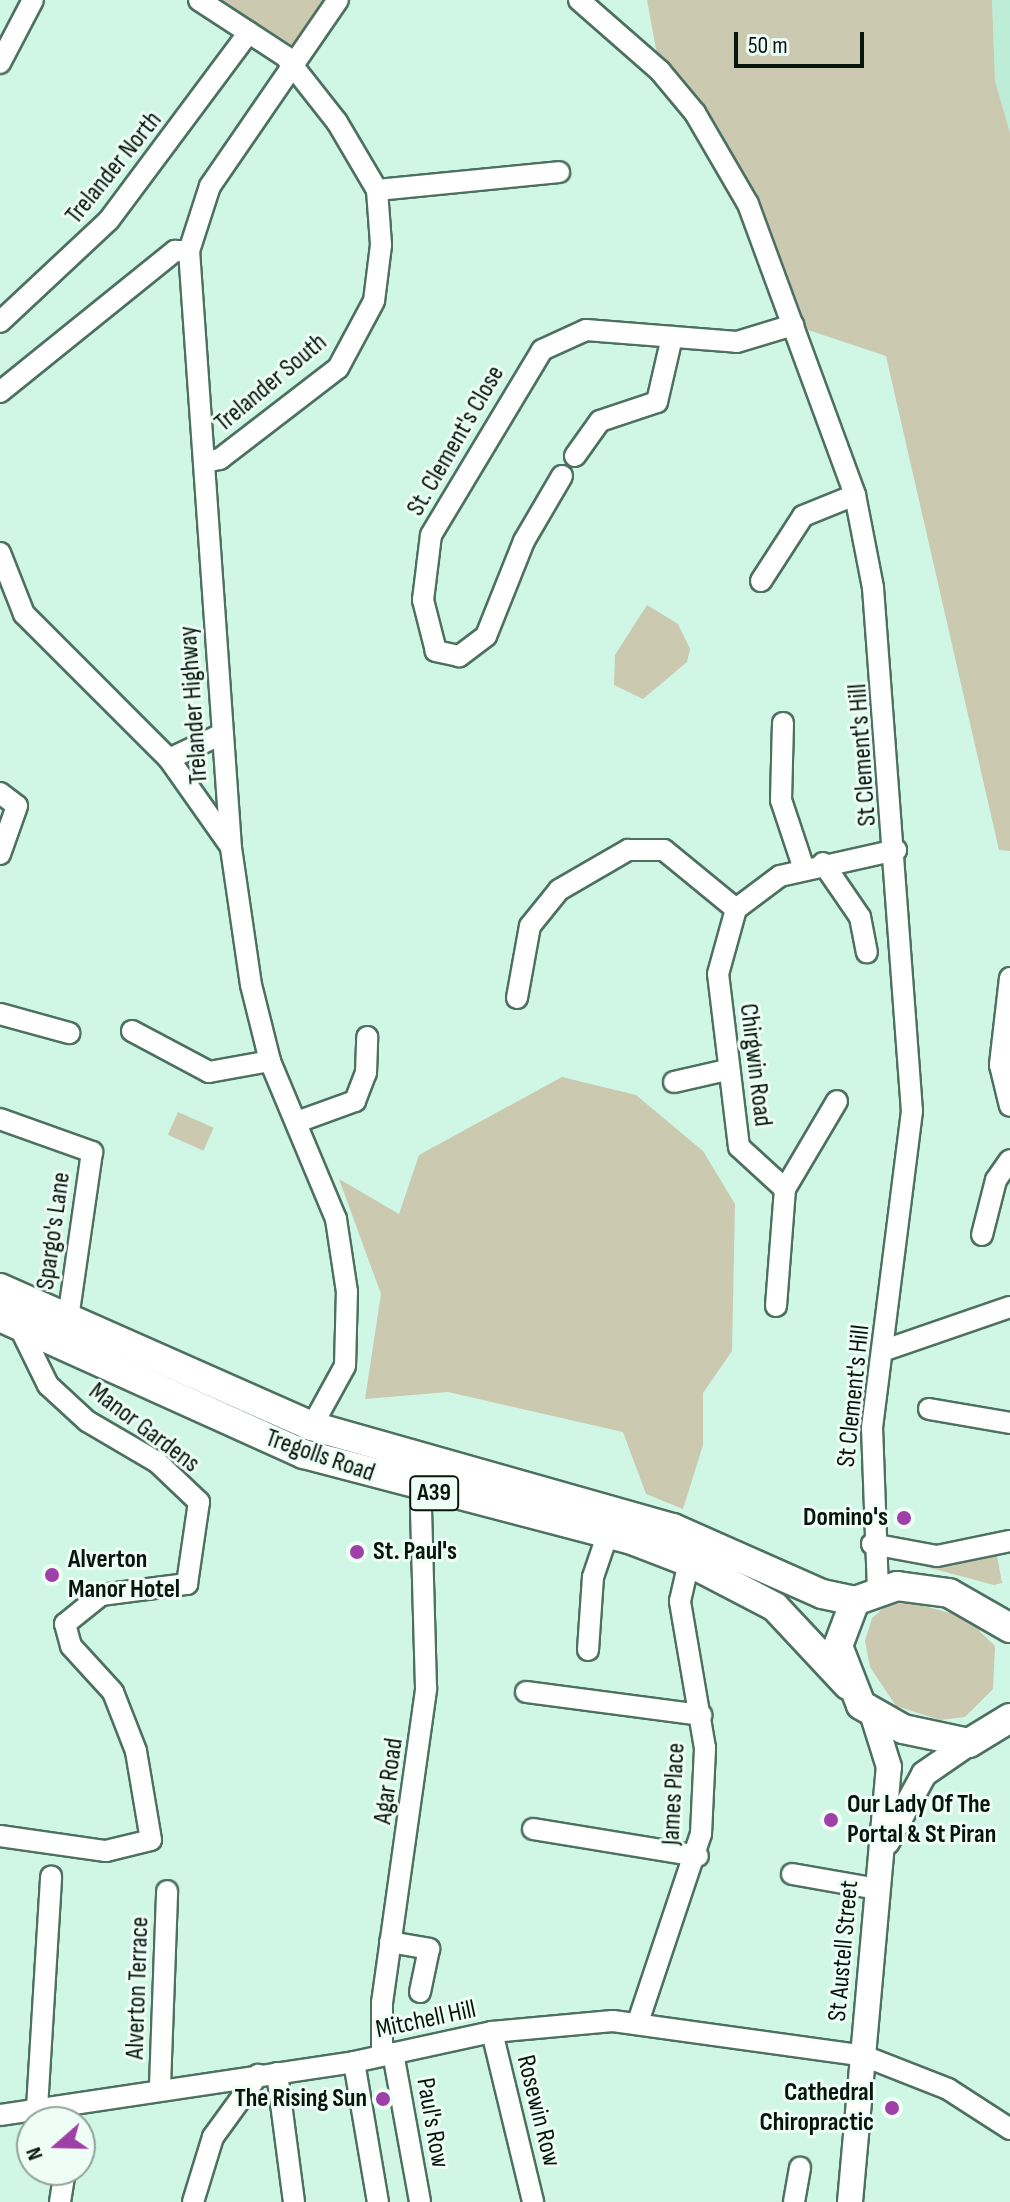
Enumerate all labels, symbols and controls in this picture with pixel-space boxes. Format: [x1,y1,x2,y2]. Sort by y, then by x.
scale bar [738,16,868,66]
text: 50 m [748,31,788,60]
street label: Trelander North [59,105,169,231]
street label: Trelander South [209,327,333,439]
street label: St. Clement's Close [400,360,512,522]
street label: Trelander Highway [173,625,215,785]
street label: St Clement's Hill [842,683,884,827]
street label: Chirgwin Road [732,1002,778,1128]
street label: Spargo's Lane [30,1170,78,1292]
street label: St Clement's Hill [831,1323,877,1469]
street label: Manor Gardens [82,1376,206,1480]
street label: Tregolls Road [261,1423,379,1489]
road number: A39 [408,1473,460,1513]
place label: Domino's [803,1502,888,1534]
marker: Domino's [895,1509,913,1527]
place label: St. Paul's [373,1536,457,1568]
marker: St. Paul's [348,1543,366,1561]
place label: Alverton Manor Hotel [68,1544,180,1606]
marker: Alverton Manor Hotel [43,1566,61,1584]
street label: Agar Road [368,1736,410,1826]
street label: James Place [656,1742,692,1846]
place label: Our Lady Of The Portal & St Piran [847,1789,996,1850]
marker: Our Lady Of The Portal & St Piran [822,1811,840,1829]
street label: St Austell Street [822,1879,866,2023]
street label: Alverton Terrace [120,1916,156,2060]
street label: Mitchell Hill [373,1994,479,2046]
street label: Rosewin Row [509,2052,567,2170]
street label: Paul's Row [409,2076,455,2170]
place label: Cathedral Chiropractic [759,2077,874,2138]
place label: The Rising Sun [235,2083,367,2115]
marker: The Rising Sun [374,2090,392,2108]
marker: Cathedral Chiropractic [881,2097,903,2119]
north arrow [16,2106,96,2186]
text: N [20,2144,50,2164]

